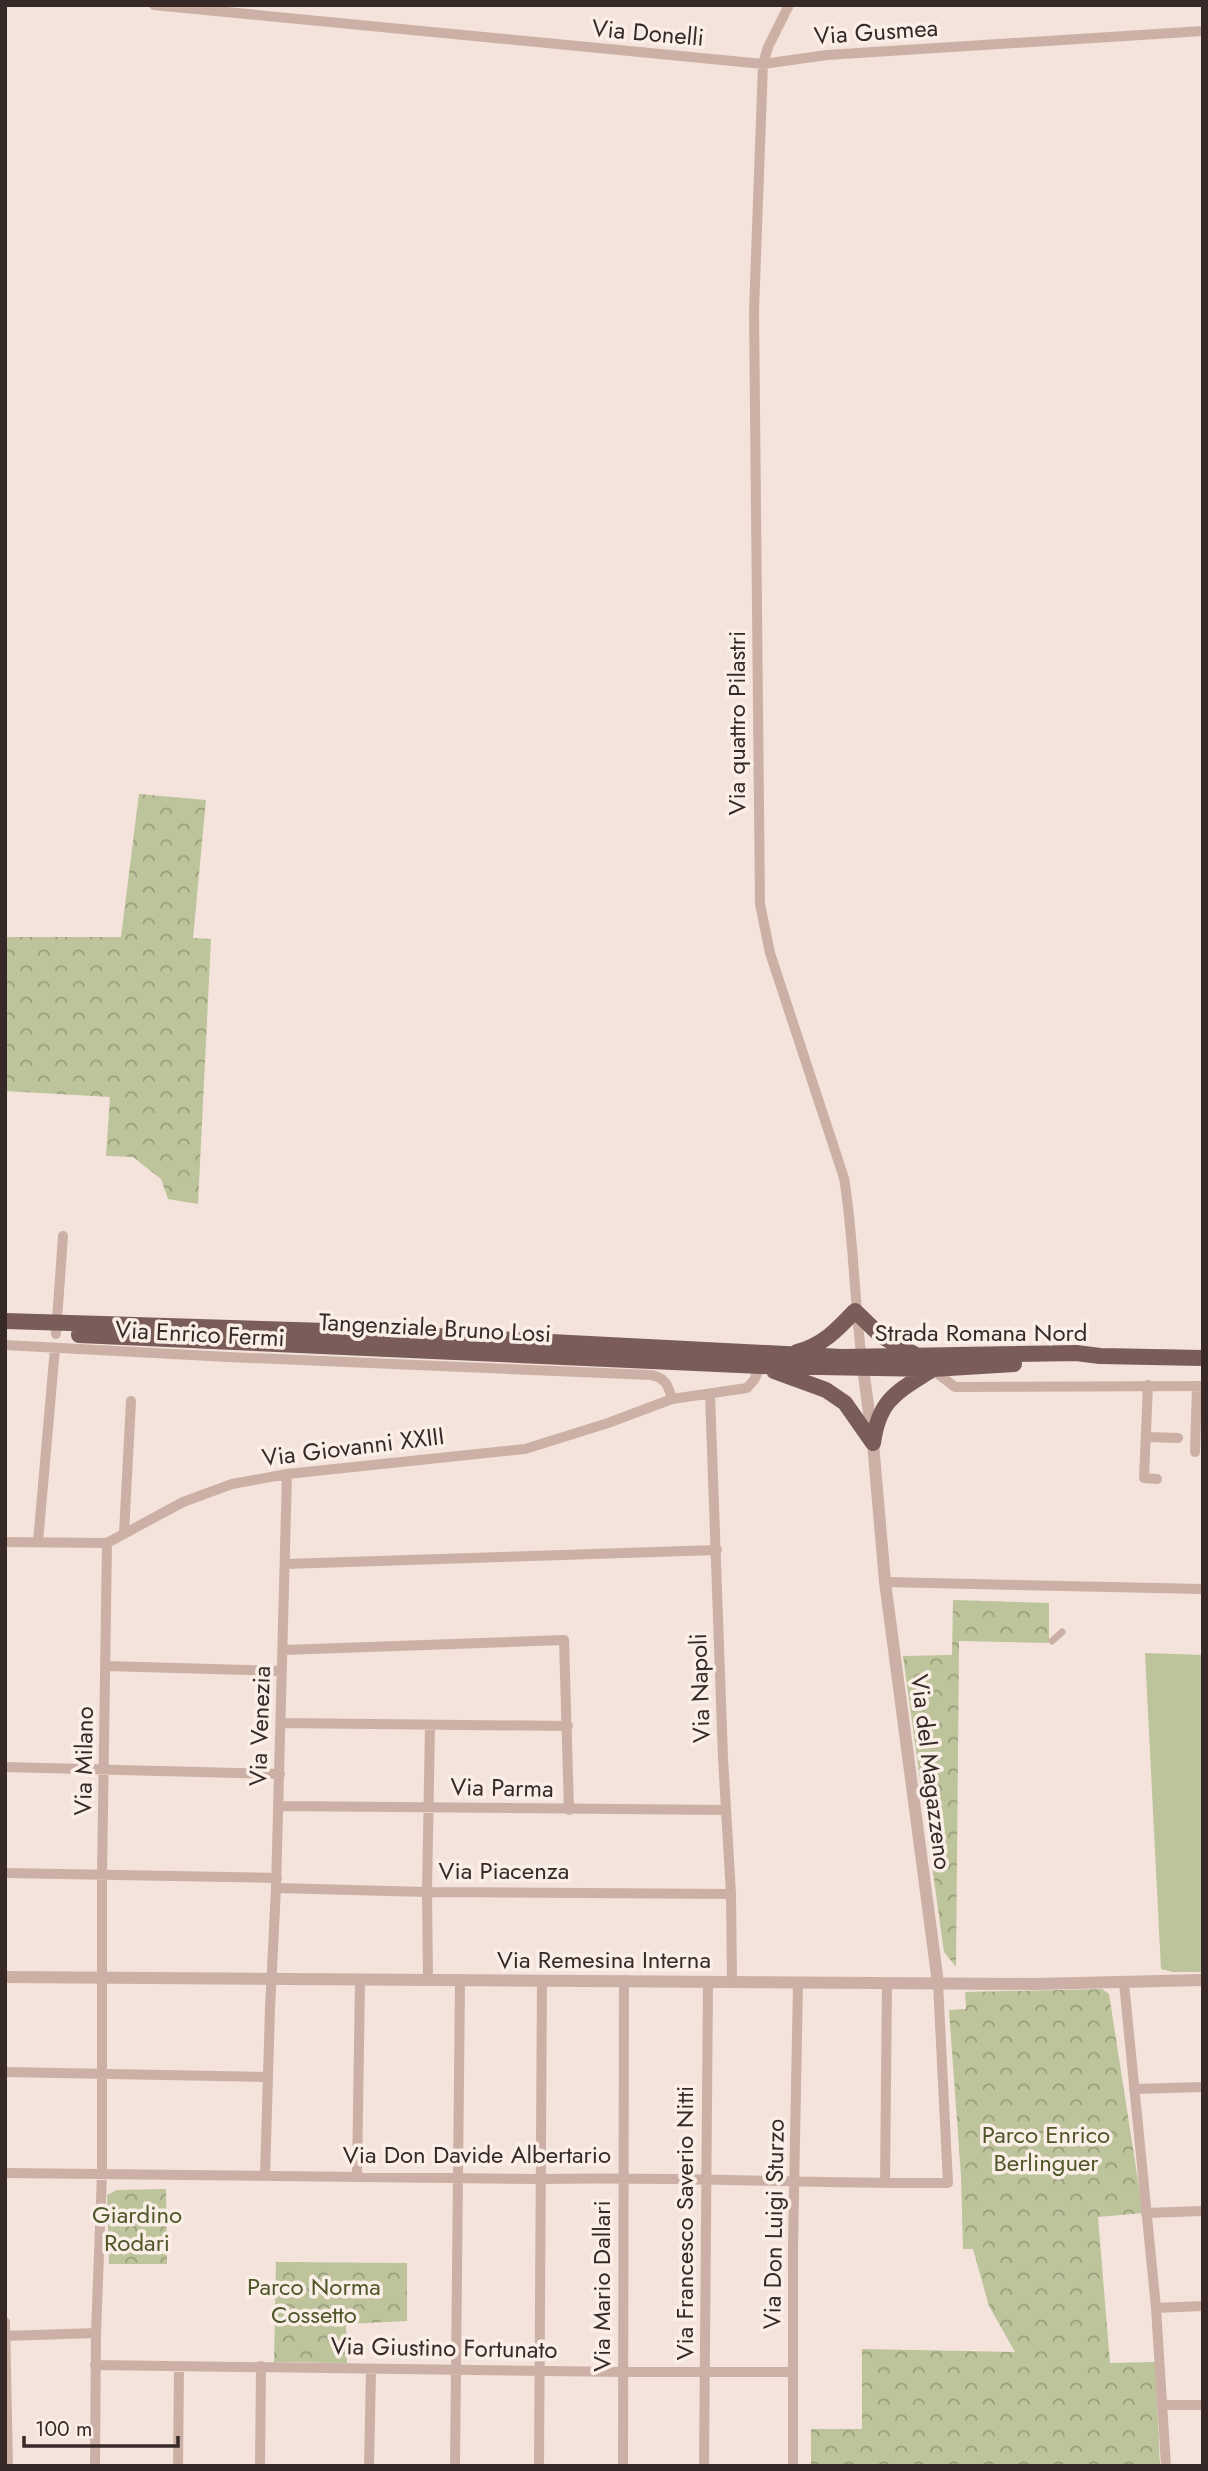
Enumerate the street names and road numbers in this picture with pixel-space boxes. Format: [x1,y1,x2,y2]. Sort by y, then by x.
street label: Via Donelli [590,10,706,55]
street label: Via Gusmea [813,10,939,53]
street label: Via quattro Pilastri [719,631,754,815]
street label: Tangenziale Bruno Losi [318,1304,552,1351]
street label: Via Enrico Fermi [114,1312,286,1355]
street label: Strada Romana Nord [875,1315,1087,1350]
street label: Via Giovanni XXIII [260,1418,446,1475]
street label: Via Napoli [680,1633,719,1743]
street label: Via Venezia [240,1665,279,1787]
street label: Via del Magazzeno [902,1672,961,1871]
street label: Via Milano [65,1706,102,1816]
street label: Via Parma [450,1769,554,1806]
street label: Via Piacenza [439,1853,569,1888]
street label: Via Remesina Interna [497,1942,711,1977]
street label: Via Francesco Saverio Nitti [667,2086,702,2360]
street label: Via Don Luigi Sturzo [754,2118,793,2330]
street label: Via Don Davide Albertario [343,2137,611,2172]
street label: Via Mario Dallari [584,2200,619,2372]
street label: Via Giustino Fortunato [330,2328,558,2367]

